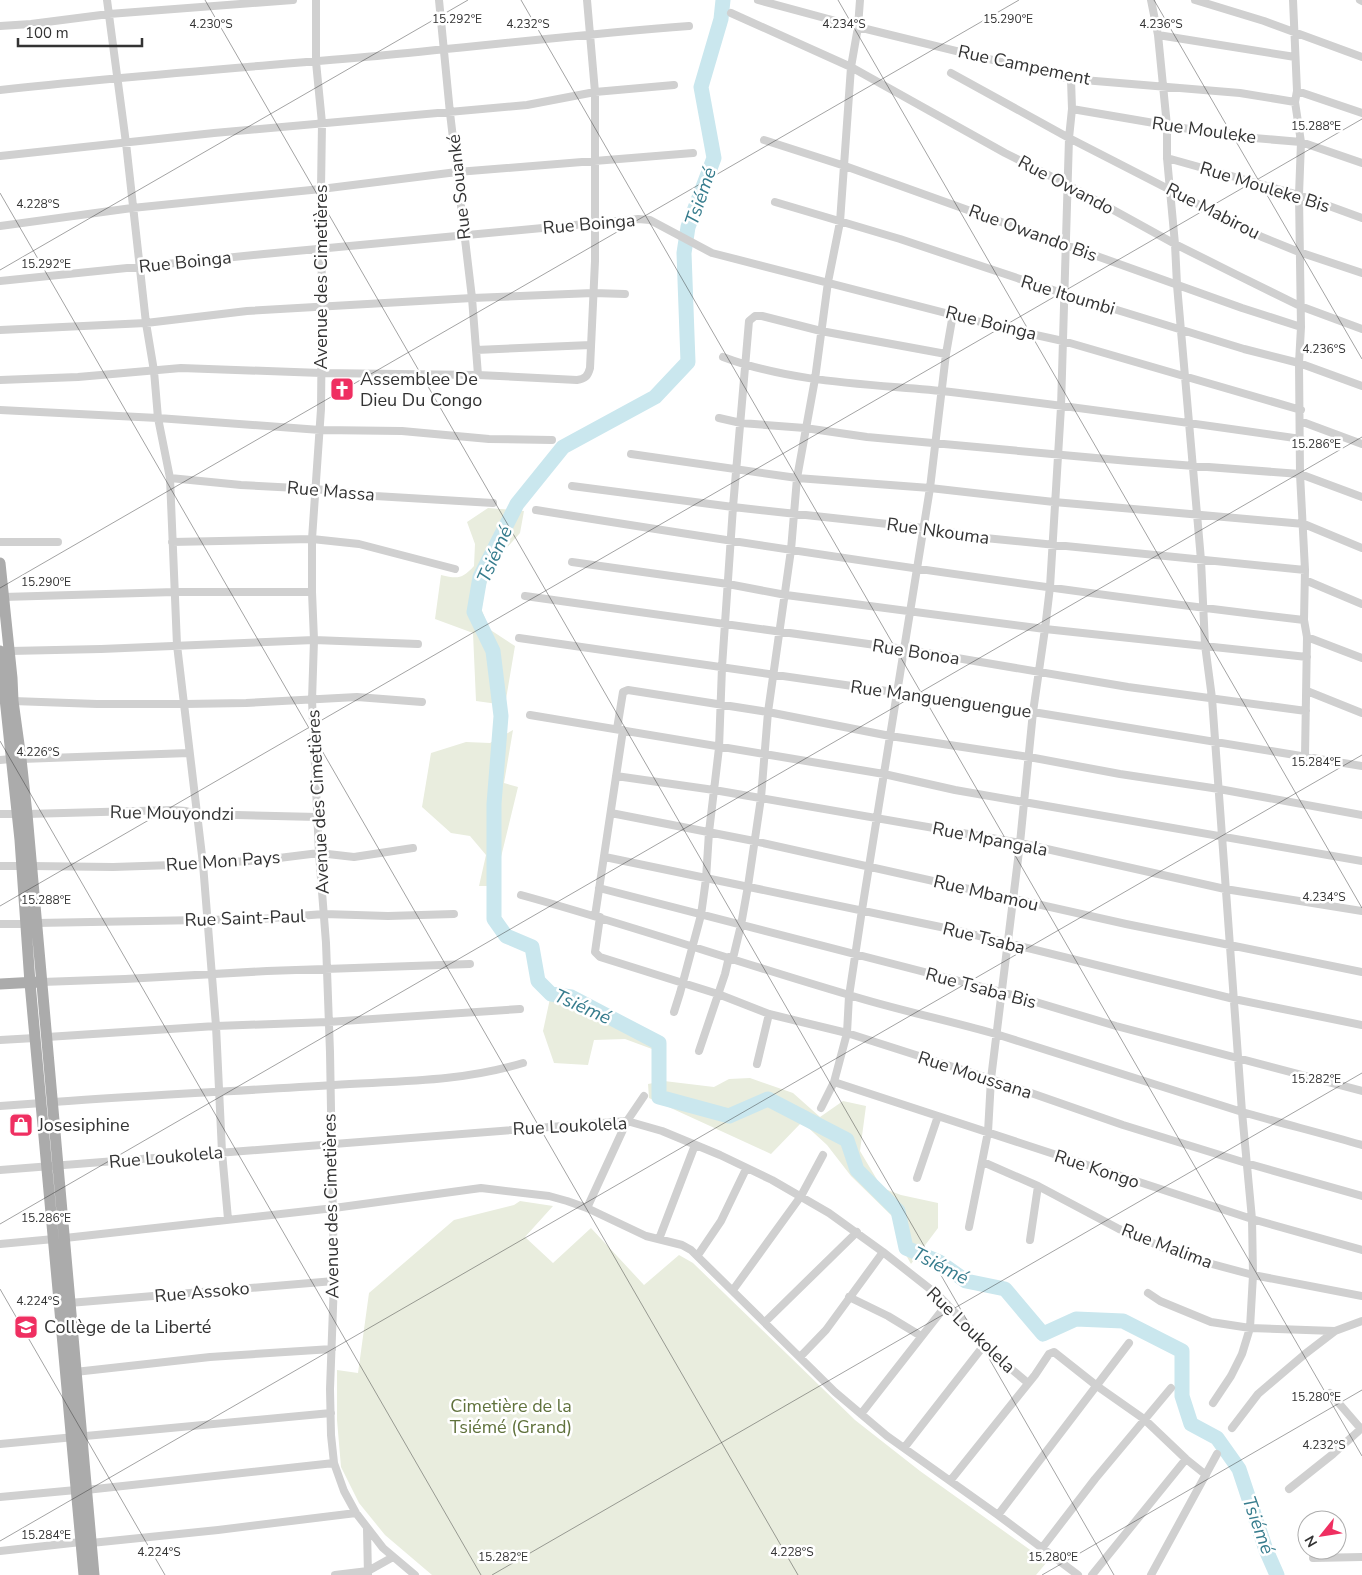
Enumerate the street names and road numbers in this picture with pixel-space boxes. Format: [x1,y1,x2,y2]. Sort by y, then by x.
street label: Rue Campement [956,39,1093,91]
street label: Rue Mouleke [1150,111,1258,149]
street label: Rue Souanké [442,133,476,241]
street label: Rue Owando [1014,150,1118,220]
street label: Rue Mouleke Bis [1197,156,1333,218]
street label: Rue Mabirou [1162,177,1264,245]
street label: Avenue des Cimetières [309,184,333,370]
street label: Rue Owando Bis [965,199,1101,267]
street label: Rue Boinga [542,208,636,240]
street label: Rue Boinga [137,245,233,279]
street label: Rue Itoumbi [1018,269,1118,321]
street label: Rue Boinga [943,300,1039,346]
street label: Rue Massa [286,475,376,507]
street label: Rue Nkouma [885,512,991,550]
street label: Rue Bonoa [871,633,961,671]
street label: Rue Manguenguengue [849,674,1033,724]
street label: Avenue des Cimetières [301,709,335,895]
street label: Rue Mouyondzi [110,800,234,826]
street label: Rue Mpangala [930,816,1050,862]
street label: Rue Mon Pays [165,845,281,877]
street label: Rue Mbamou [931,869,1041,917]
street label: Rue Saint-Paul [184,904,307,932]
street label: Rue Tsaba [940,916,1028,960]
street label: Rue Tsaba Bis [923,962,1039,1014]
street label: Rue Moussana [915,1045,1035,1105]
street label: Rue Loukolela [512,1111,628,1141]
street label: Avenue des Cimetières [317,1113,345,1299]
street label: Rue Loukolela [108,1140,224,1174]
street label: Rue Kongo [1051,1144,1143,1194]
street label: Rue Malima [1118,1218,1216,1274]
street label: Rue Assoko [153,1276,251,1308]
street label: Rue Loukolela [921,1282,1021,1378]

